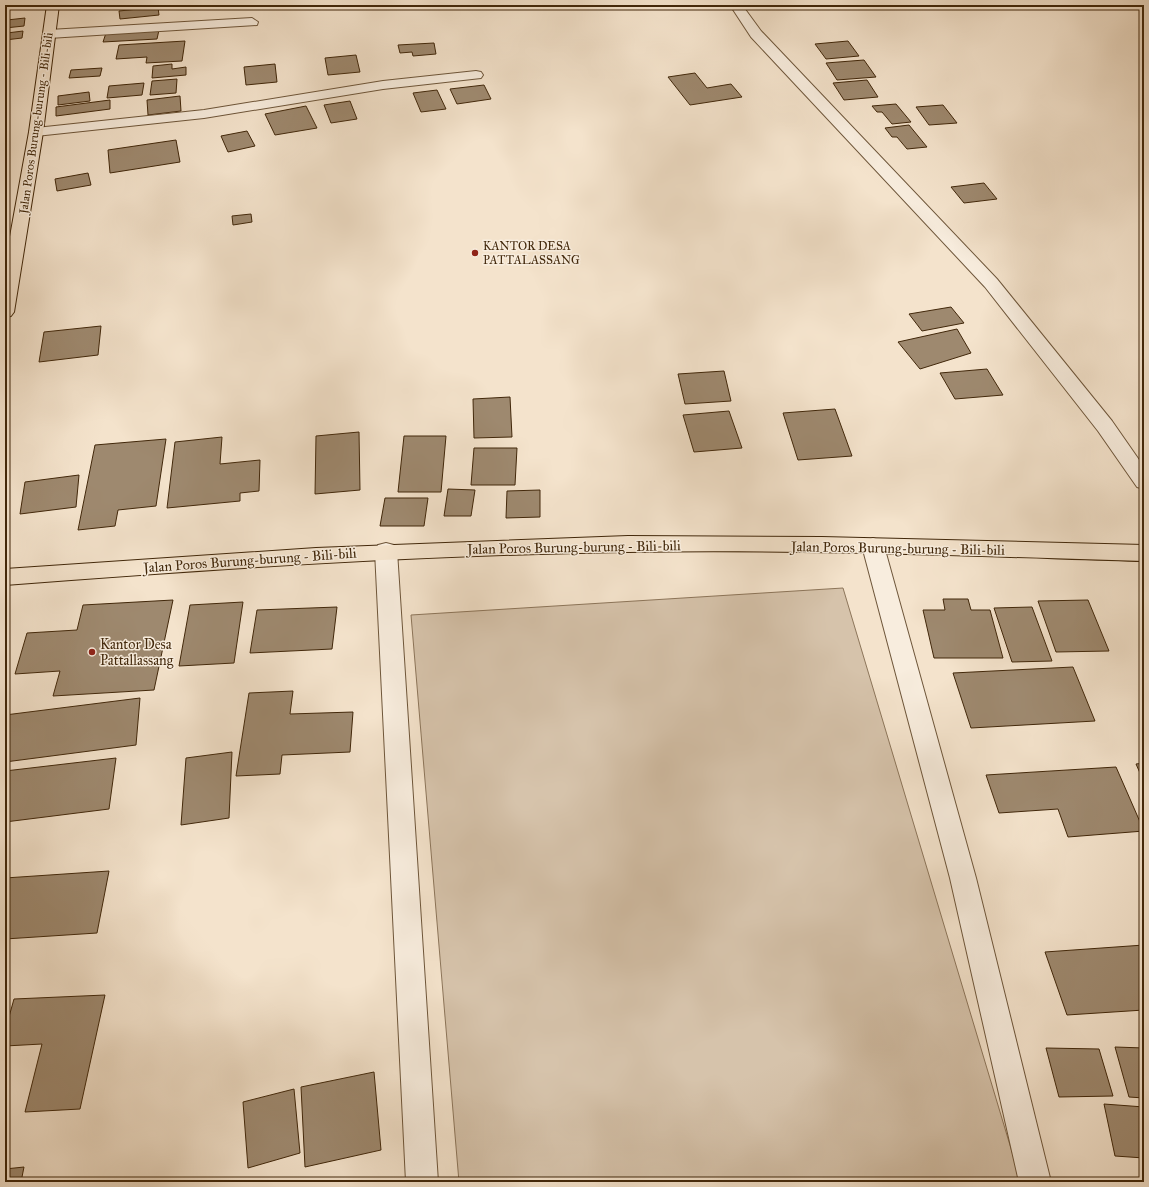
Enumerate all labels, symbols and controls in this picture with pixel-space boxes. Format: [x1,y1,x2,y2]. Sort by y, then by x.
street label: Jalan Poros Burung-burung - Bili-bili [16,31,57,217]
place label: KANTOR DESA PATTALASSANG [483,239,580,267]
marker: KANTOR DESA PATTALASSANG [470,248,480,258]
street label: Jalan Poros Burung-burung - Bili-bili [465,537,681,559]
street label: Jalan Poros Burung-burung - Bili-bili [789,538,1005,560]
street label: Jalan Poros Burung-burung - Bili-bili [141,545,357,578]
place label: Kantor Desa Pattallassang [100,636,174,669]
marker: Kantor Desa Pattallassang [87,647,97,657]

